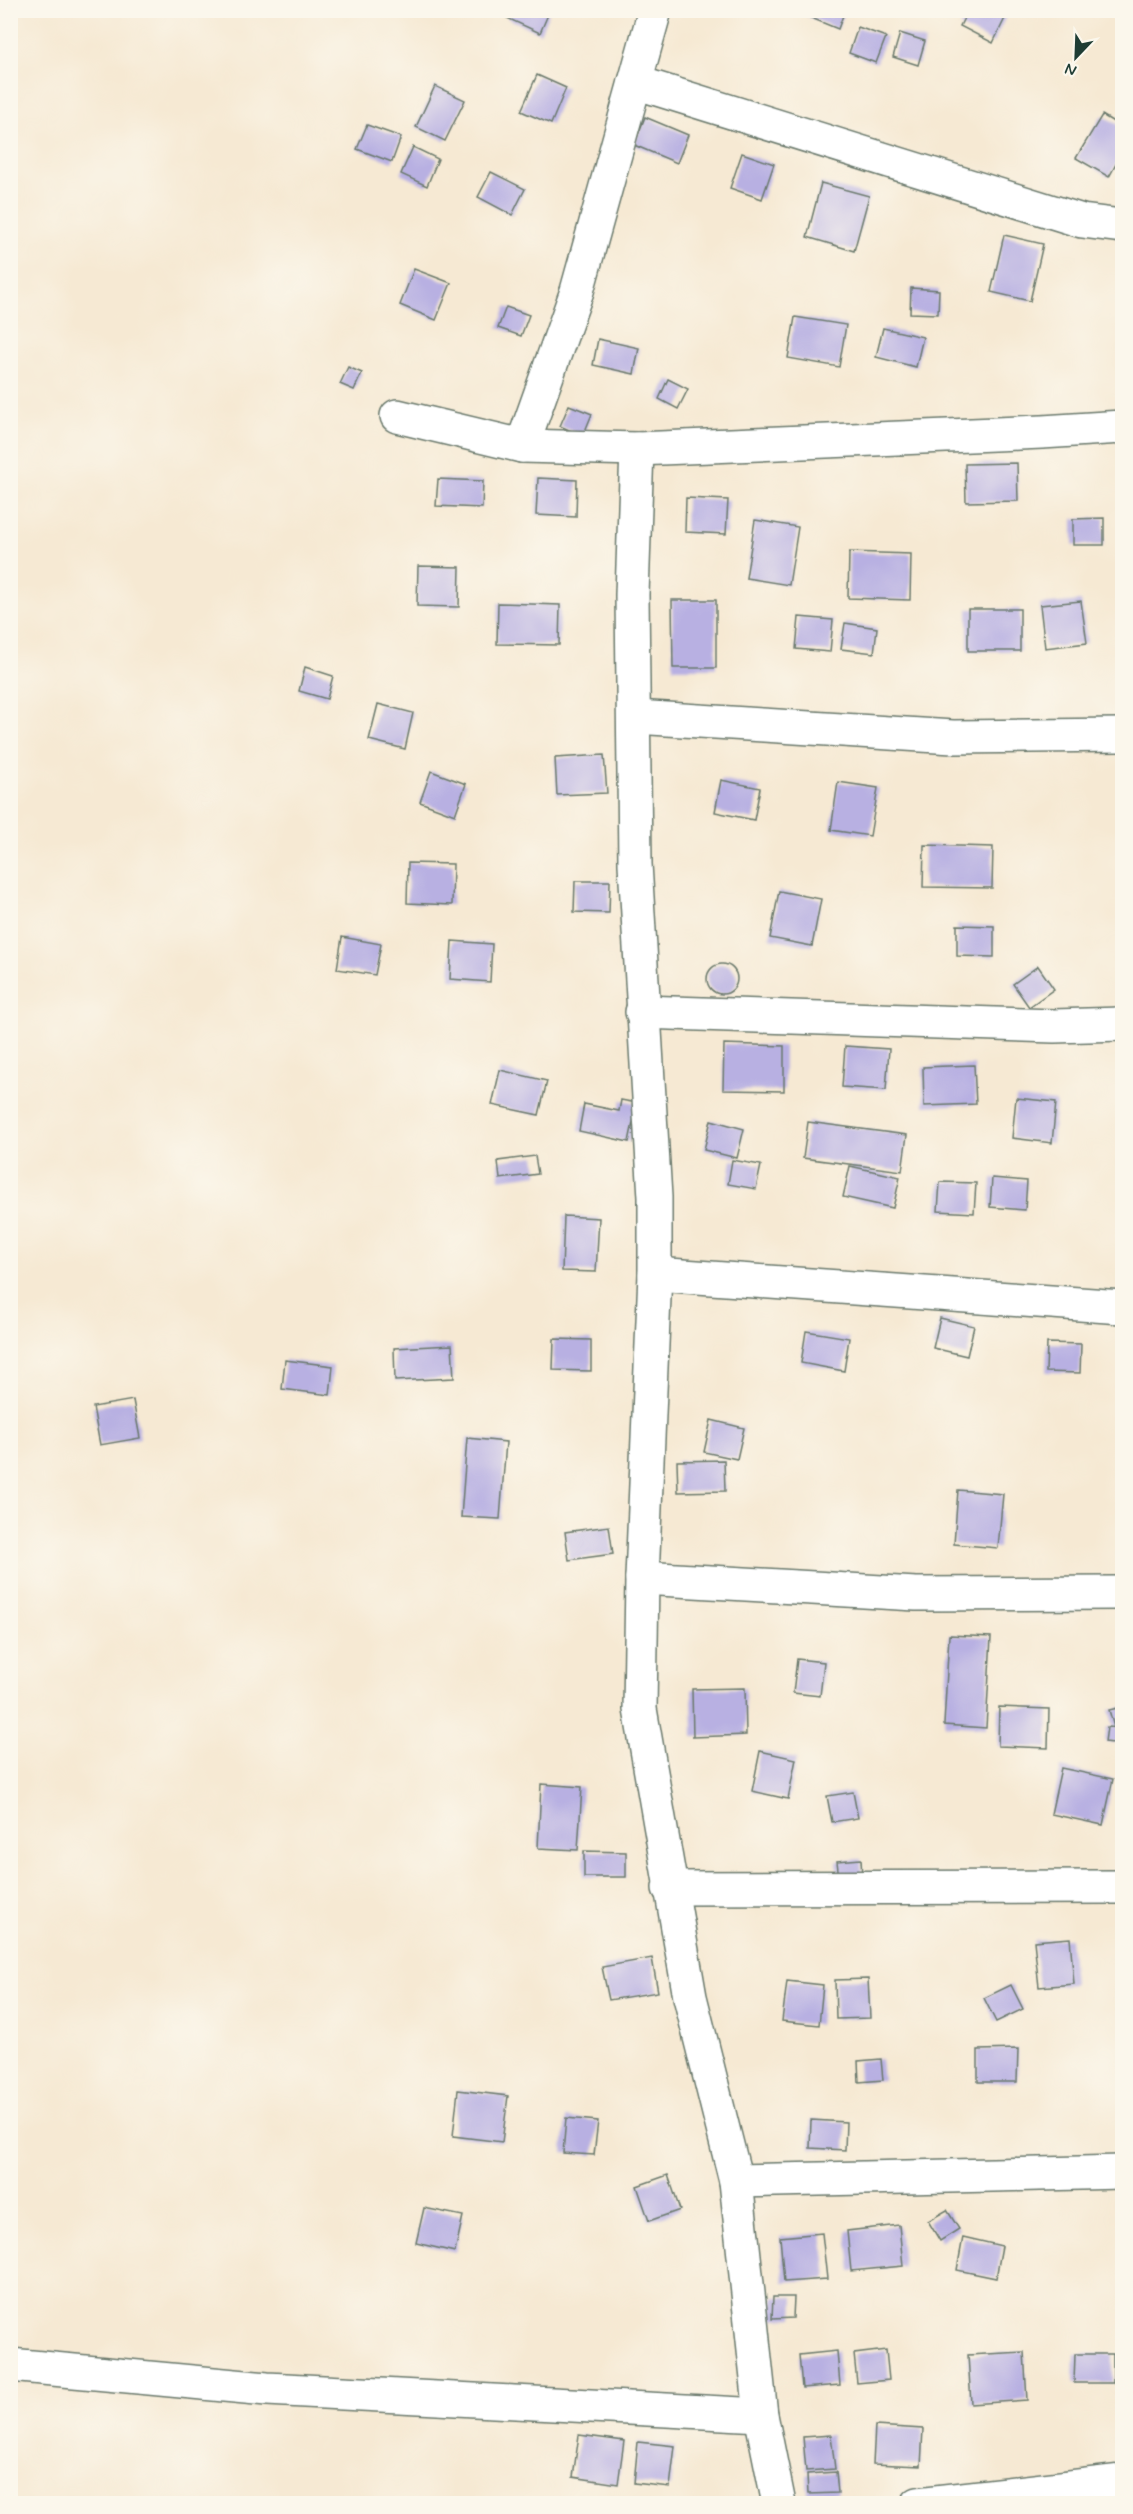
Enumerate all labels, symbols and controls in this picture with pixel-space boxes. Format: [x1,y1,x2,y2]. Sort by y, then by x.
north arrow [1046,27,1106,87]
text: N [1062,58,1080,81]

